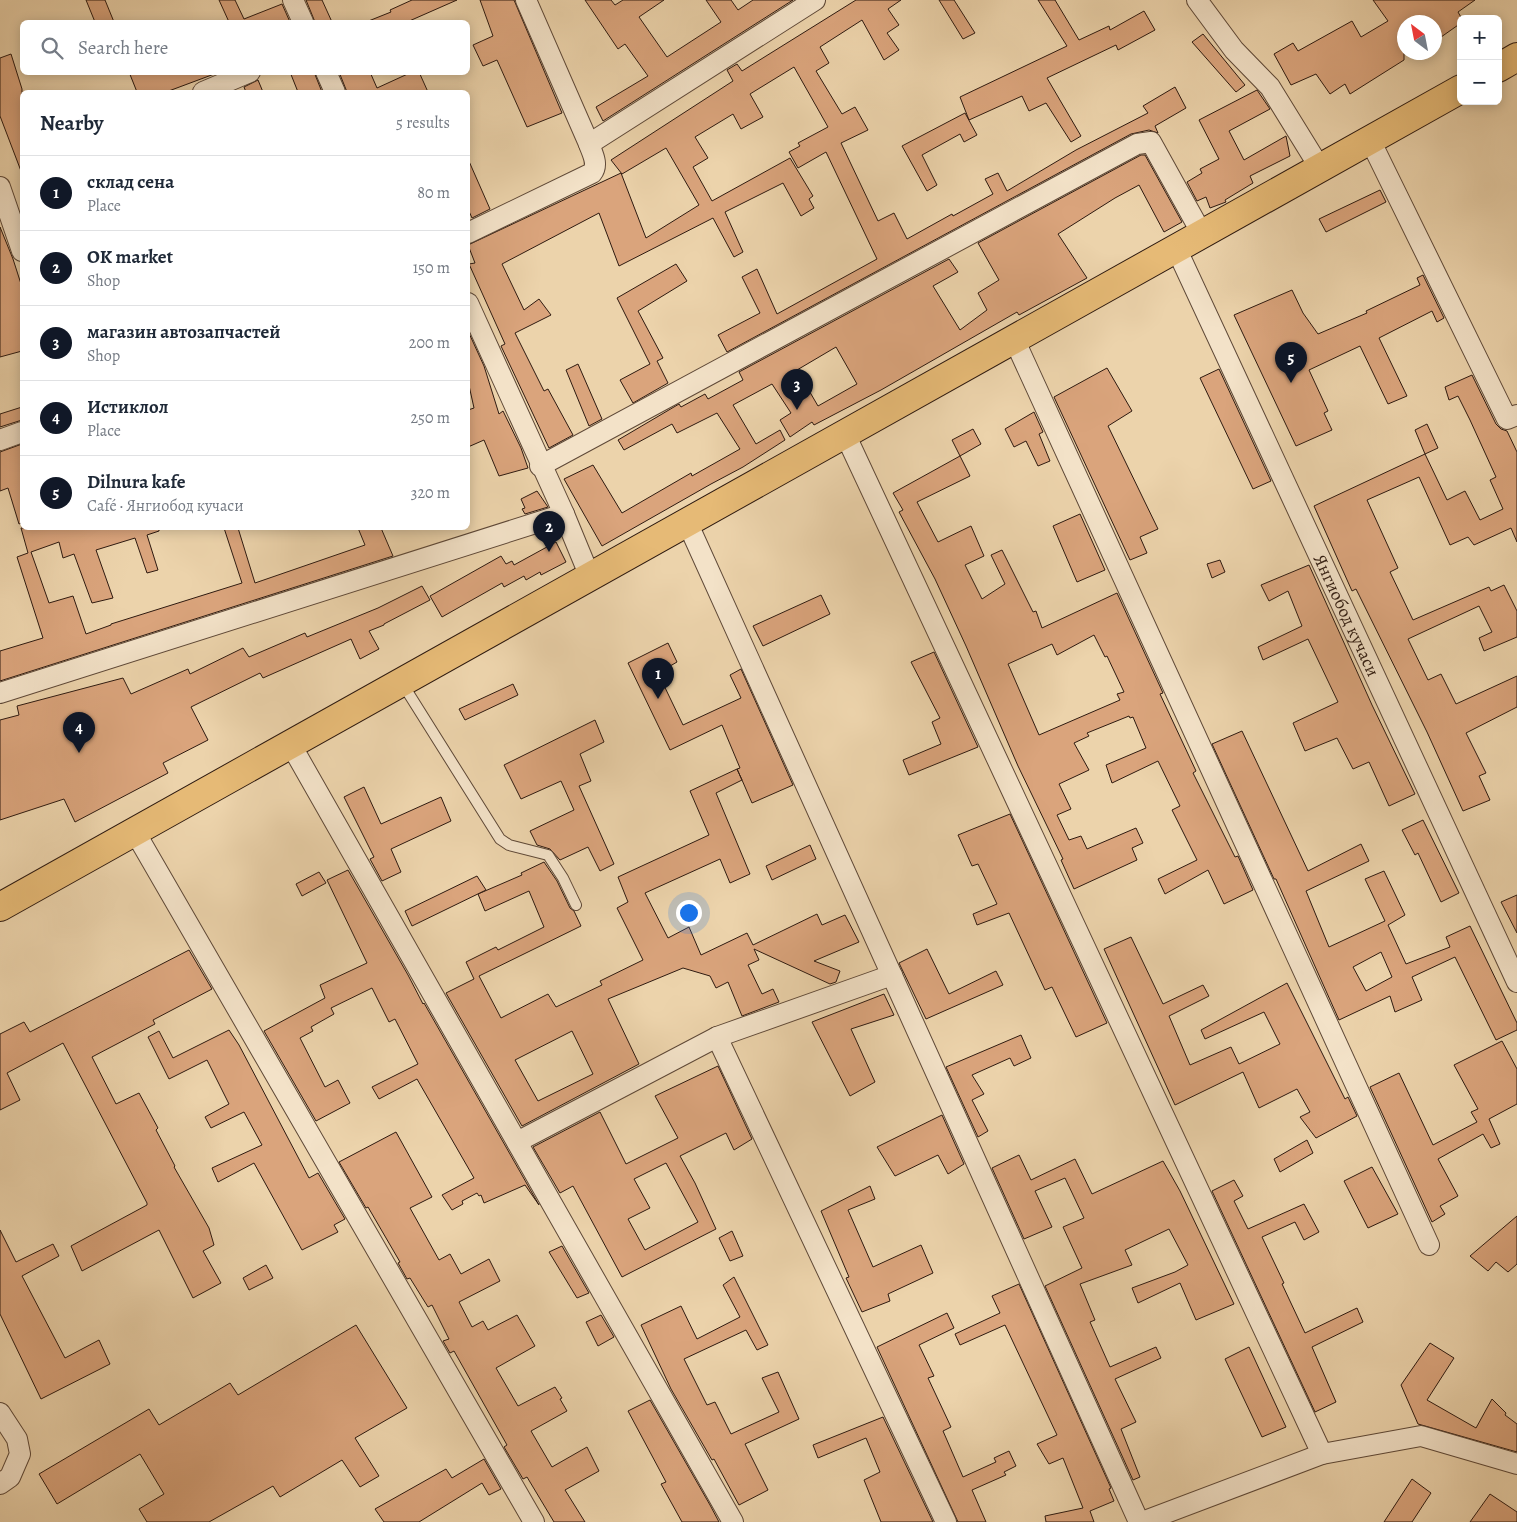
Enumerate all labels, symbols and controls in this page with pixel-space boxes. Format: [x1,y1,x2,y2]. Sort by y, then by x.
north arrow [1397,15,1442,60]
map controls [1457,15,1502,105]
button: + [1457,15,1502,60]
search box [20,20,470,75]
icon: search [38,34,66,62]
text: Search here [78,35,168,61]
button: − [1457,60,1502,105]
text: Nearby [40,109,103,137]
text: 5 results [396,112,450,134]
text: склад сена [87,169,174,195]
text: 1 [53,182,59,204]
text: 80 m [417,182,450,204]
text: Place [87,195,121,217]
text: OK market [87,244,173,270]
text: 2 [52,257,60,279]
text: 150 m [413,257,450,279]
text: Shop [87,270,120,292]
text: магазин автозапчастей [87,319,281,345]
text: 3 [53,332,59,354]
text: 200 m [409,332,450,354]
pin: 5 [1275,342,1307,383]
text: Shop [87,345,120,367]
pin: 3 [781,369,813,410]
text: Истиклол [87,394,168,420]
text: 4 [52,407,60,429]
text: 250 m [411,407,450,429]
text: Place [87,420,121,442]
text: Dilnura kafe [87,469,186,495]
text: 5 [53,482,59,504]
text: 320 m [411,482,450,504]
text: Café · Янгиобод кучаси [87,495,244,517]
pin: 2 [533,511,565,552]
street label: Янгиобод кучаси [1308,550,1385,680]
pin: 1 [642,658,674,699]
pin: 4 [63,712,95,753]
your location [676,900,702,926]

